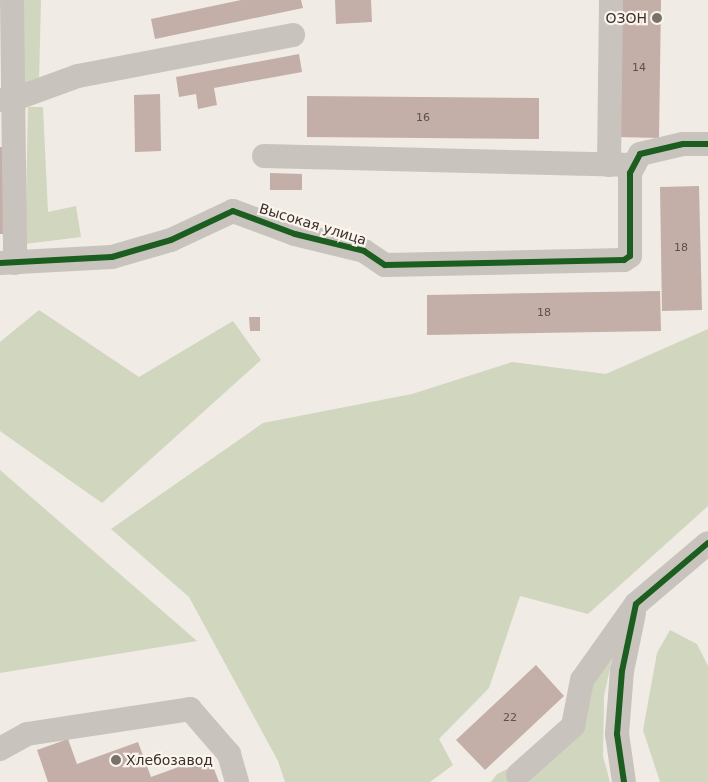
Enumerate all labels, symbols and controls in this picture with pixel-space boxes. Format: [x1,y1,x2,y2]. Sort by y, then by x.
place label: ОЗОН [605,10,647,26]
marker: ОЗОН [651,12,663,24]
house number: 14 [632,61,646,75]
house number: 16 [416,111,430,125]
street label: Высокая улица [257,200,369,248]
house number: 18 [674,241,688,255]
house number: 18 [537,306,551,320]
house number: 22 [503,711,517,725]
place label: Хлебозавод [126,752,213,768]
marker: Хлебозавод [110,754,122,766]

